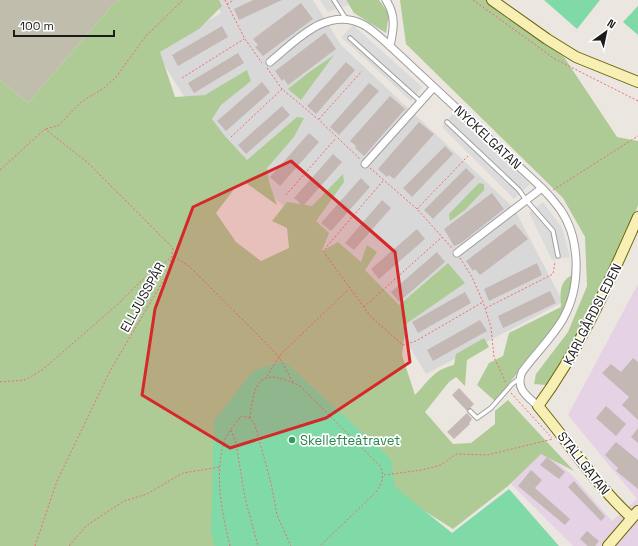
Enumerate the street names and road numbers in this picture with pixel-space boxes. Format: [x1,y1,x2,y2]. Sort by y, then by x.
street label: NYCKELGATAN [450,102,525,173]
street label: ELLJUSSPÅR [116,259,169,335]
street label: KARLGÅRDSLEDEN [560,261,625,368]
street label: STALLGATAN [554,428,614,498]

